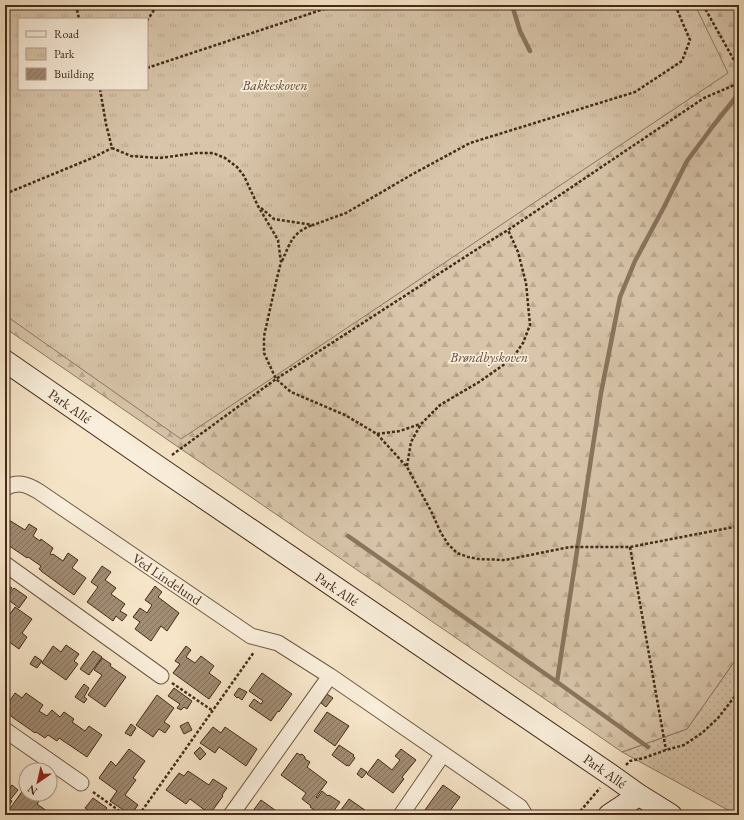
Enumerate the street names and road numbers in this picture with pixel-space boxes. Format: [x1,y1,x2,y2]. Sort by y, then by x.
street label: Park Allé [45,385,95,428]
street label: Ved Lindelund [129,549,206,609]
street label: Park Allé [312,568,363,610]
street label: Park Allé [580,750,630,793]

